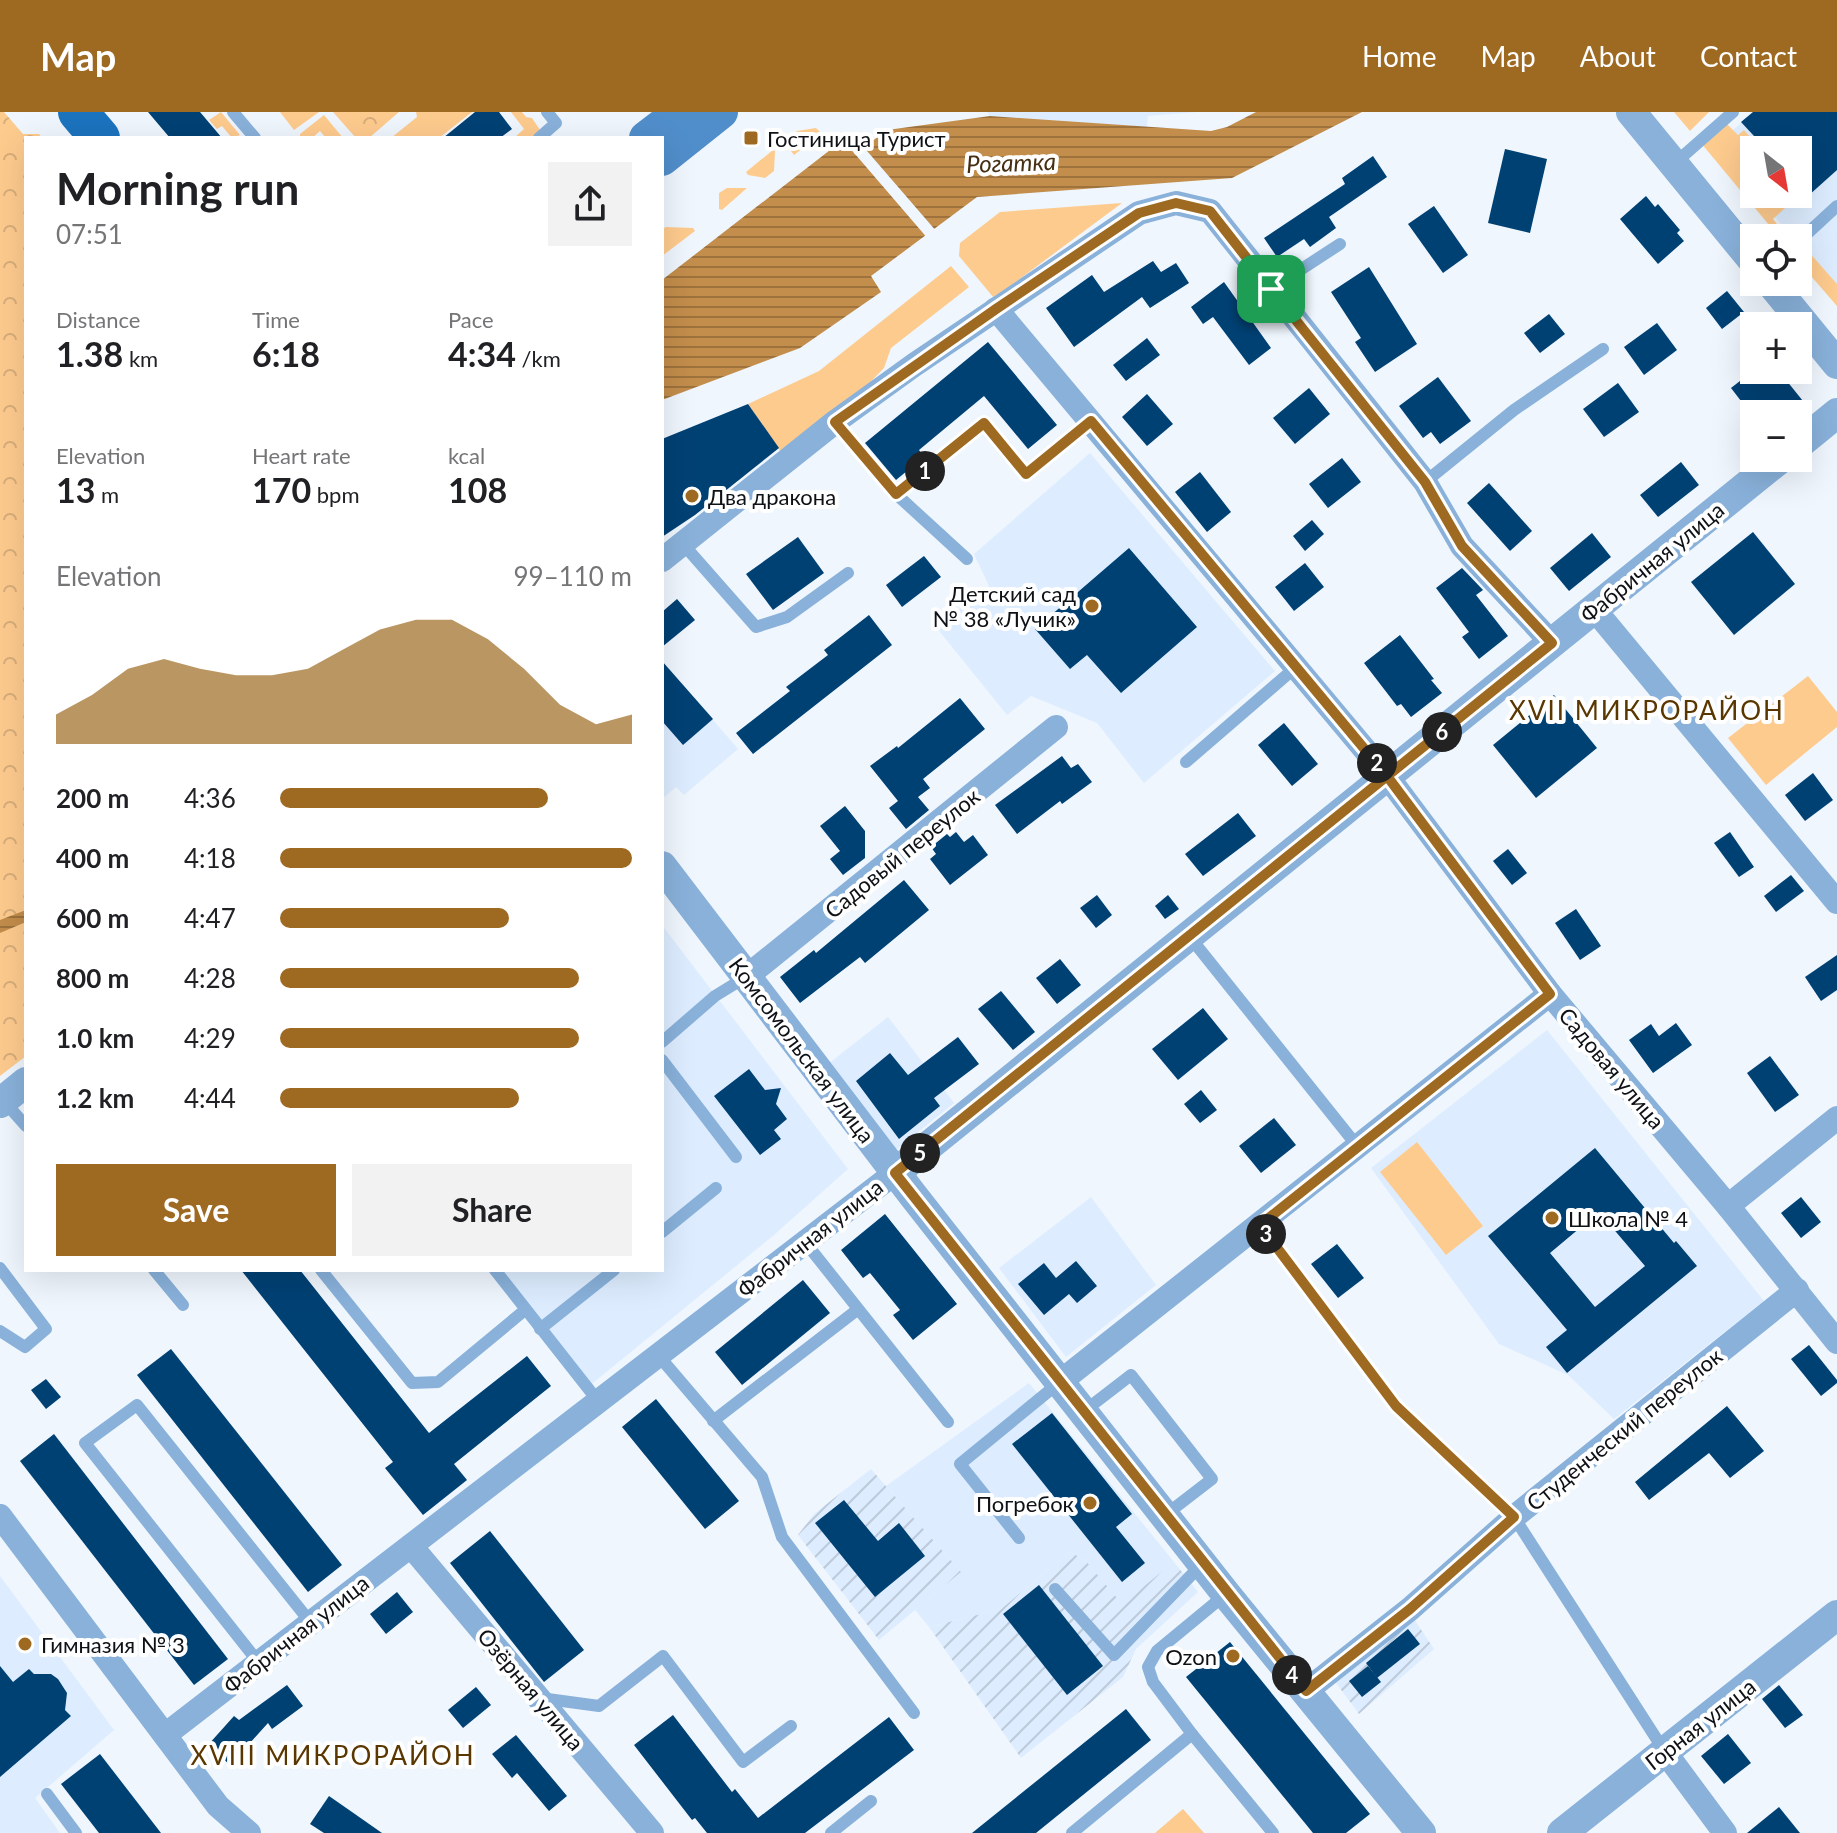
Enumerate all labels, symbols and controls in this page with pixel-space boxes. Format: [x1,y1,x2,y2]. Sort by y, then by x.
text: Map [40,33,116,79]
text: Home [1362,39,1437,73]
text: Map [1481,39,1536,73]
text: About [1580,39,1656,73]
text: Contact [1700,39,1797,73]
place label: Гостиница Турист [767,125,946,152]
marker: Гостиница Турист [742,129,760,147]
north arrow [1740,136,1812,208]
map controls [1740,136,1812,472]
water label: Рогатка [966,146,1056,178]
text: Morning run [56,162,299,214]
button: share [548,162,632,246]
text: 07:51 [56,218,123,250]
button: locate [1740,224,1812,296]
pin [1237,255,1305,323]
icon: arrive [1249,267,1293,311]
text: Distance [56,306,140,333]
text: Time [252,306,300,333]
text: Pace [448,306,494,333]
button: + [1740,312,1812,384]
text: 1.38 [56,333,123,374]
text: 6:18 [252,333,320,374]
text: 4:34 [448,333,516,374]
text: km [123,345,158,372]
text: /km [516,345,561,372]
button: − [1740,400,1812,472]
text: Elevation [56,442,145,469]
text: Heart rate [252,442,351,469]
text: kcal [448,442,485,469]
pin: 1 [905,451,945,491]
text: 1 [919,457,931,484]
text: 13 [56,469,95,510]
text: 170 [252,469,311,510]
text: 108 [448,469,507,510]
text: m [95,481,119,508]
text: bpm [311,481,360,508]
place label: Два дракона [708,483,836,510]
marker: Два дракона [683,487,701,505]
street label: Фабричная улица [1575,496,1729,628]
text: Elevation [56,560,162,592]
text: 99–110 m [513,560,632,592]
place label: Детский сад № 38 «Лучик» [933,580,1076,632]
marker: Детский сад № 38 «Лучик» [1083,597,1101,615]
district label: XVII МИКРОРАЙОН [1509,694,1785,726]
pin: 6 [1422,712,1462,752]
text: 6 [1436,718,1448,745]
pin: 2 [1357,743,1397,783]
text: 2 [1371,749,1383,776]
text: 200 m [56,782,129,814]
text: 4:36 [184,782,236,814]
street label: Садовый переулок [819,782,985,924]
text: 400 m [56,842,129,874]
text: 4:18 [184,842,236,874]
text: 600 m [56,902,129,934]
text: 4:47 [184,902,236,934]
street label: Комсомольская улица [723,952,881,1148]
text: 800 m [56,962,129,994]
text: 4:28 [184,962,236,994]
street label: Садовая улица [1553,1002,1671,1134]
text: 1.0 km [56,1022,134,1054]
text: 4:29 [184,1022,236,1054]
text: 1.2 km [56,1082,134,1114]
text: 4:44 [184,1082,236,1114]
pin: 5 [900,1133,940,1173]
text: 5 [914,1139,926,1166]
button: Save [56,1164,336,1256]
button: Share [352,1164,632,1256]
street label: Фабричная улица [732,1173,888,1303]
place label: Школа № 4 [1568,1205,1688,1232]
marker: Школа № 4 [1543,1209,1561,1227]
pin: 3 [1246,1214,1286,1254]
text: 3 [1260,1220,1272,1247]
street label: Студенческий переулок [1521,1341,1728,1516]
place label: Погребок [976,1490,1075,1517]
marker: Погребок [1081,1494,1099,1512]
street label: Фабричная улица [218,1569,374,1699]
street label: Озёрная улица [472,1622,590,1756]
place label: Гимназия № 3 [41,1631,185,1658]
marker: Гимназия № 3 [16,1635,34,1653]
place label: Ozon [1165,1643,1217,1670]
marker: Ozon [1224,1647,1242,1665]
pin: 4 [1272,1655,1312,1695]
text: 4 [1286,1661,1298,1688]
street label: Горная улица [1639,1673,1761,1775]
district label: XVIII МИКРОРАЙОН [190,1739,476,1771]

